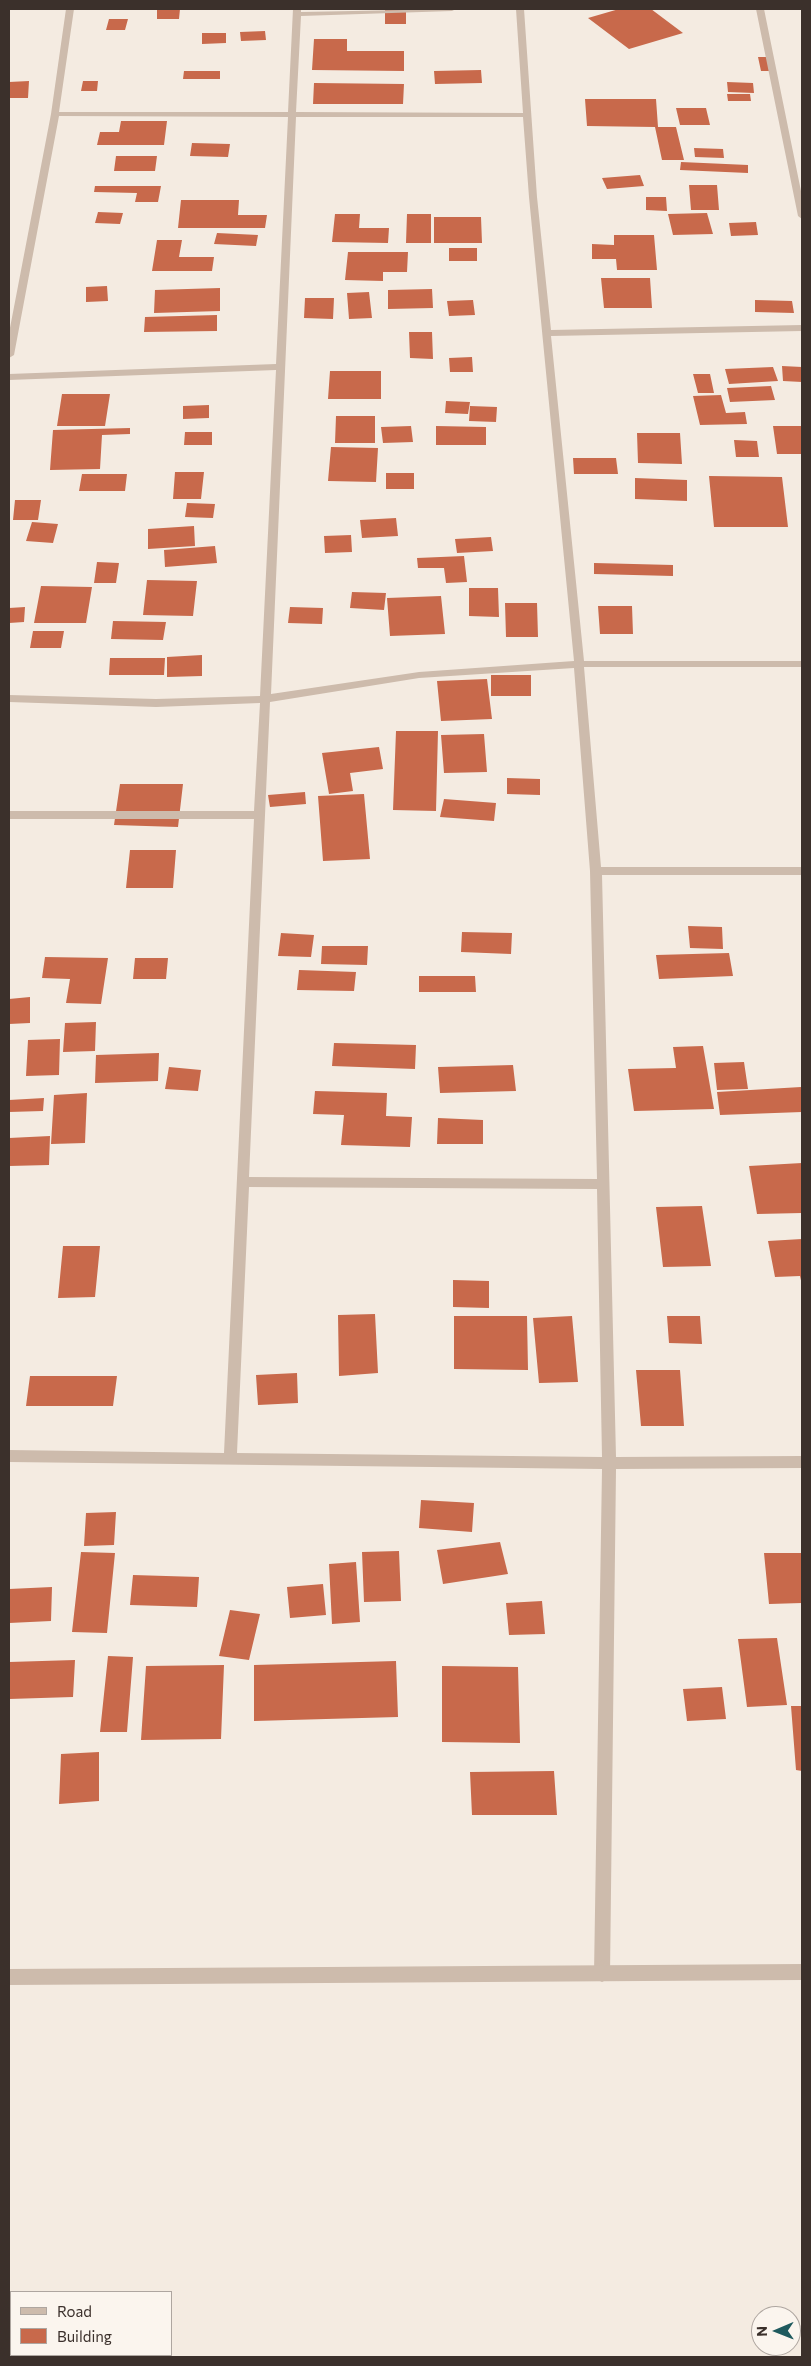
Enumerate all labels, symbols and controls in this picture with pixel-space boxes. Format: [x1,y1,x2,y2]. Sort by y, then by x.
legend [10,2291,172,2356]
text: Road [57,2302,92,2320]
north arrow [751,2306,801,2356]
text: N [753,2326,770,2337]
text: Building [57,2327,112,2345]

